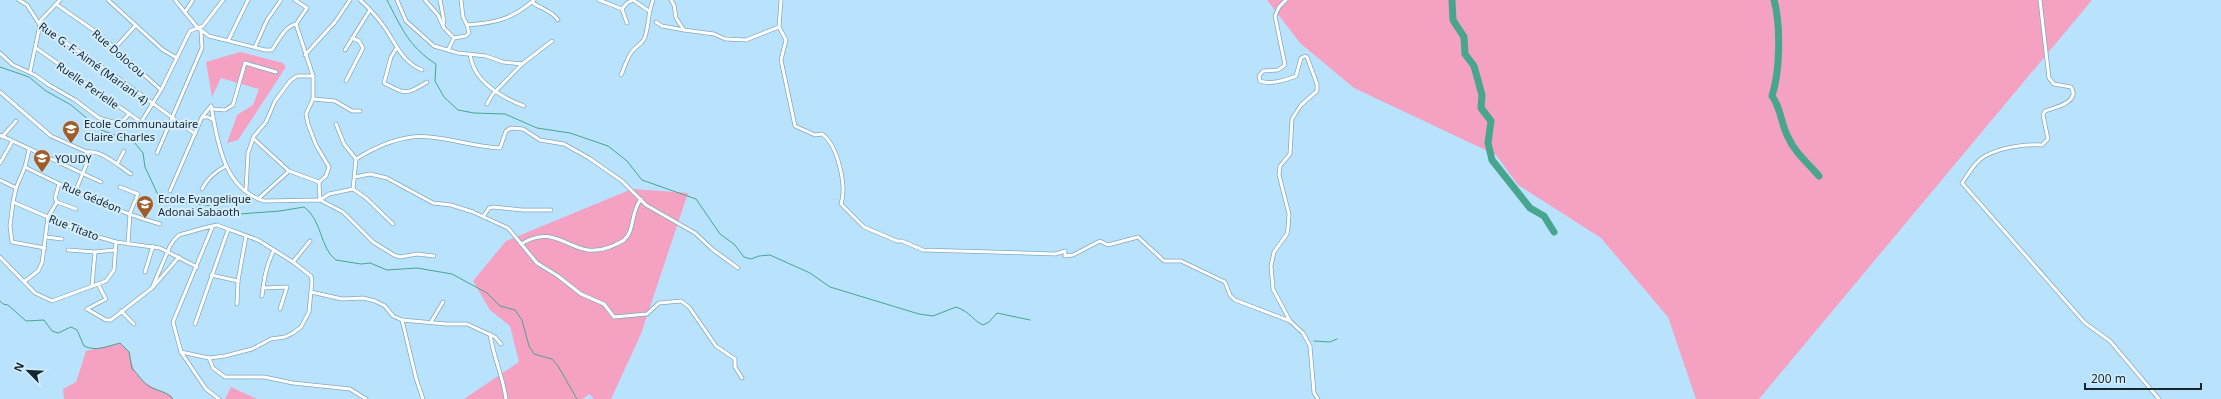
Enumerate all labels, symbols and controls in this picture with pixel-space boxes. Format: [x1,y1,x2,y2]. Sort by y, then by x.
street label: Rue G. F. Aimé (Mariani 4) [36,18,152,108]
street label: Rue Dolocou [89,26,149,80]
street label: Ruelle Perielle [54,58,122,112]
place label: Ecole Communautaire Claire Charles [84,116,198,144]
school or university icon: Ecole Communautaire Claire Charles [61,119,81,144]
school or university icon: YOUDY [32,148,52,173]
place label: YOUDY [55,151,93,166]
street label: Rue Gédéon [60,178,124,216]
place label: Ecole Evangelique Adonai Sabaoth [158,191,251,219]
school or university icon: Ecole Evangelique Adonai Sabaoth [135,194,155,219]
street label: Rue Titato [47,211,101,244]
north arrow [8,351,48,391]
text: N [10,360,27,374]
scale bar [2085,365,2201,391]
text: 200 m [2091,370,2126,387]

